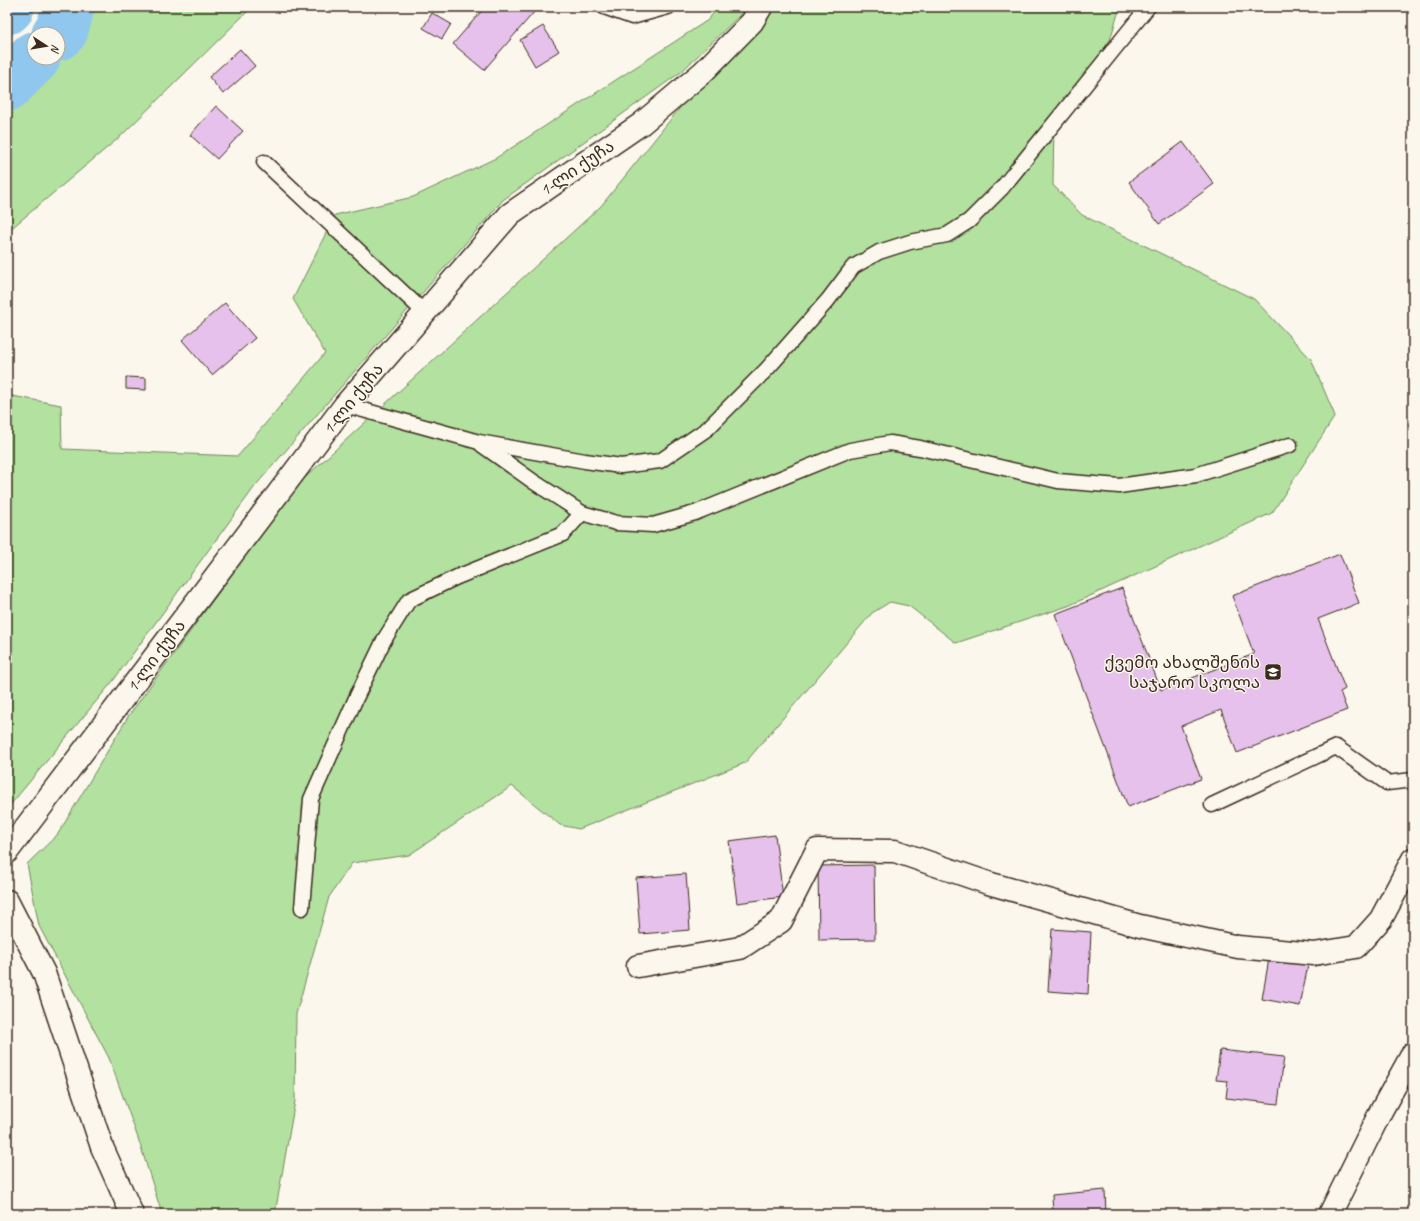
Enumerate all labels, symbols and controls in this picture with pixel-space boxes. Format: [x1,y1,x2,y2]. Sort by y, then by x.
north arrow [26,26,66,66]
text: N [48,43,63,55]
street label: 1-ლი ქუჩა [536,135,618,201]
street label: 1-ლი ქუჩა [318,359,388,439]
street label: 1-ლი ქუჩა [122,616,190,696]
place label: ქვემო ახალშენის საჯარო სკოლა [1105,652,1260,693]
school or university icon: ქვემო ახალშენის საჯარო სკოლა [1263,662,1283,682]

